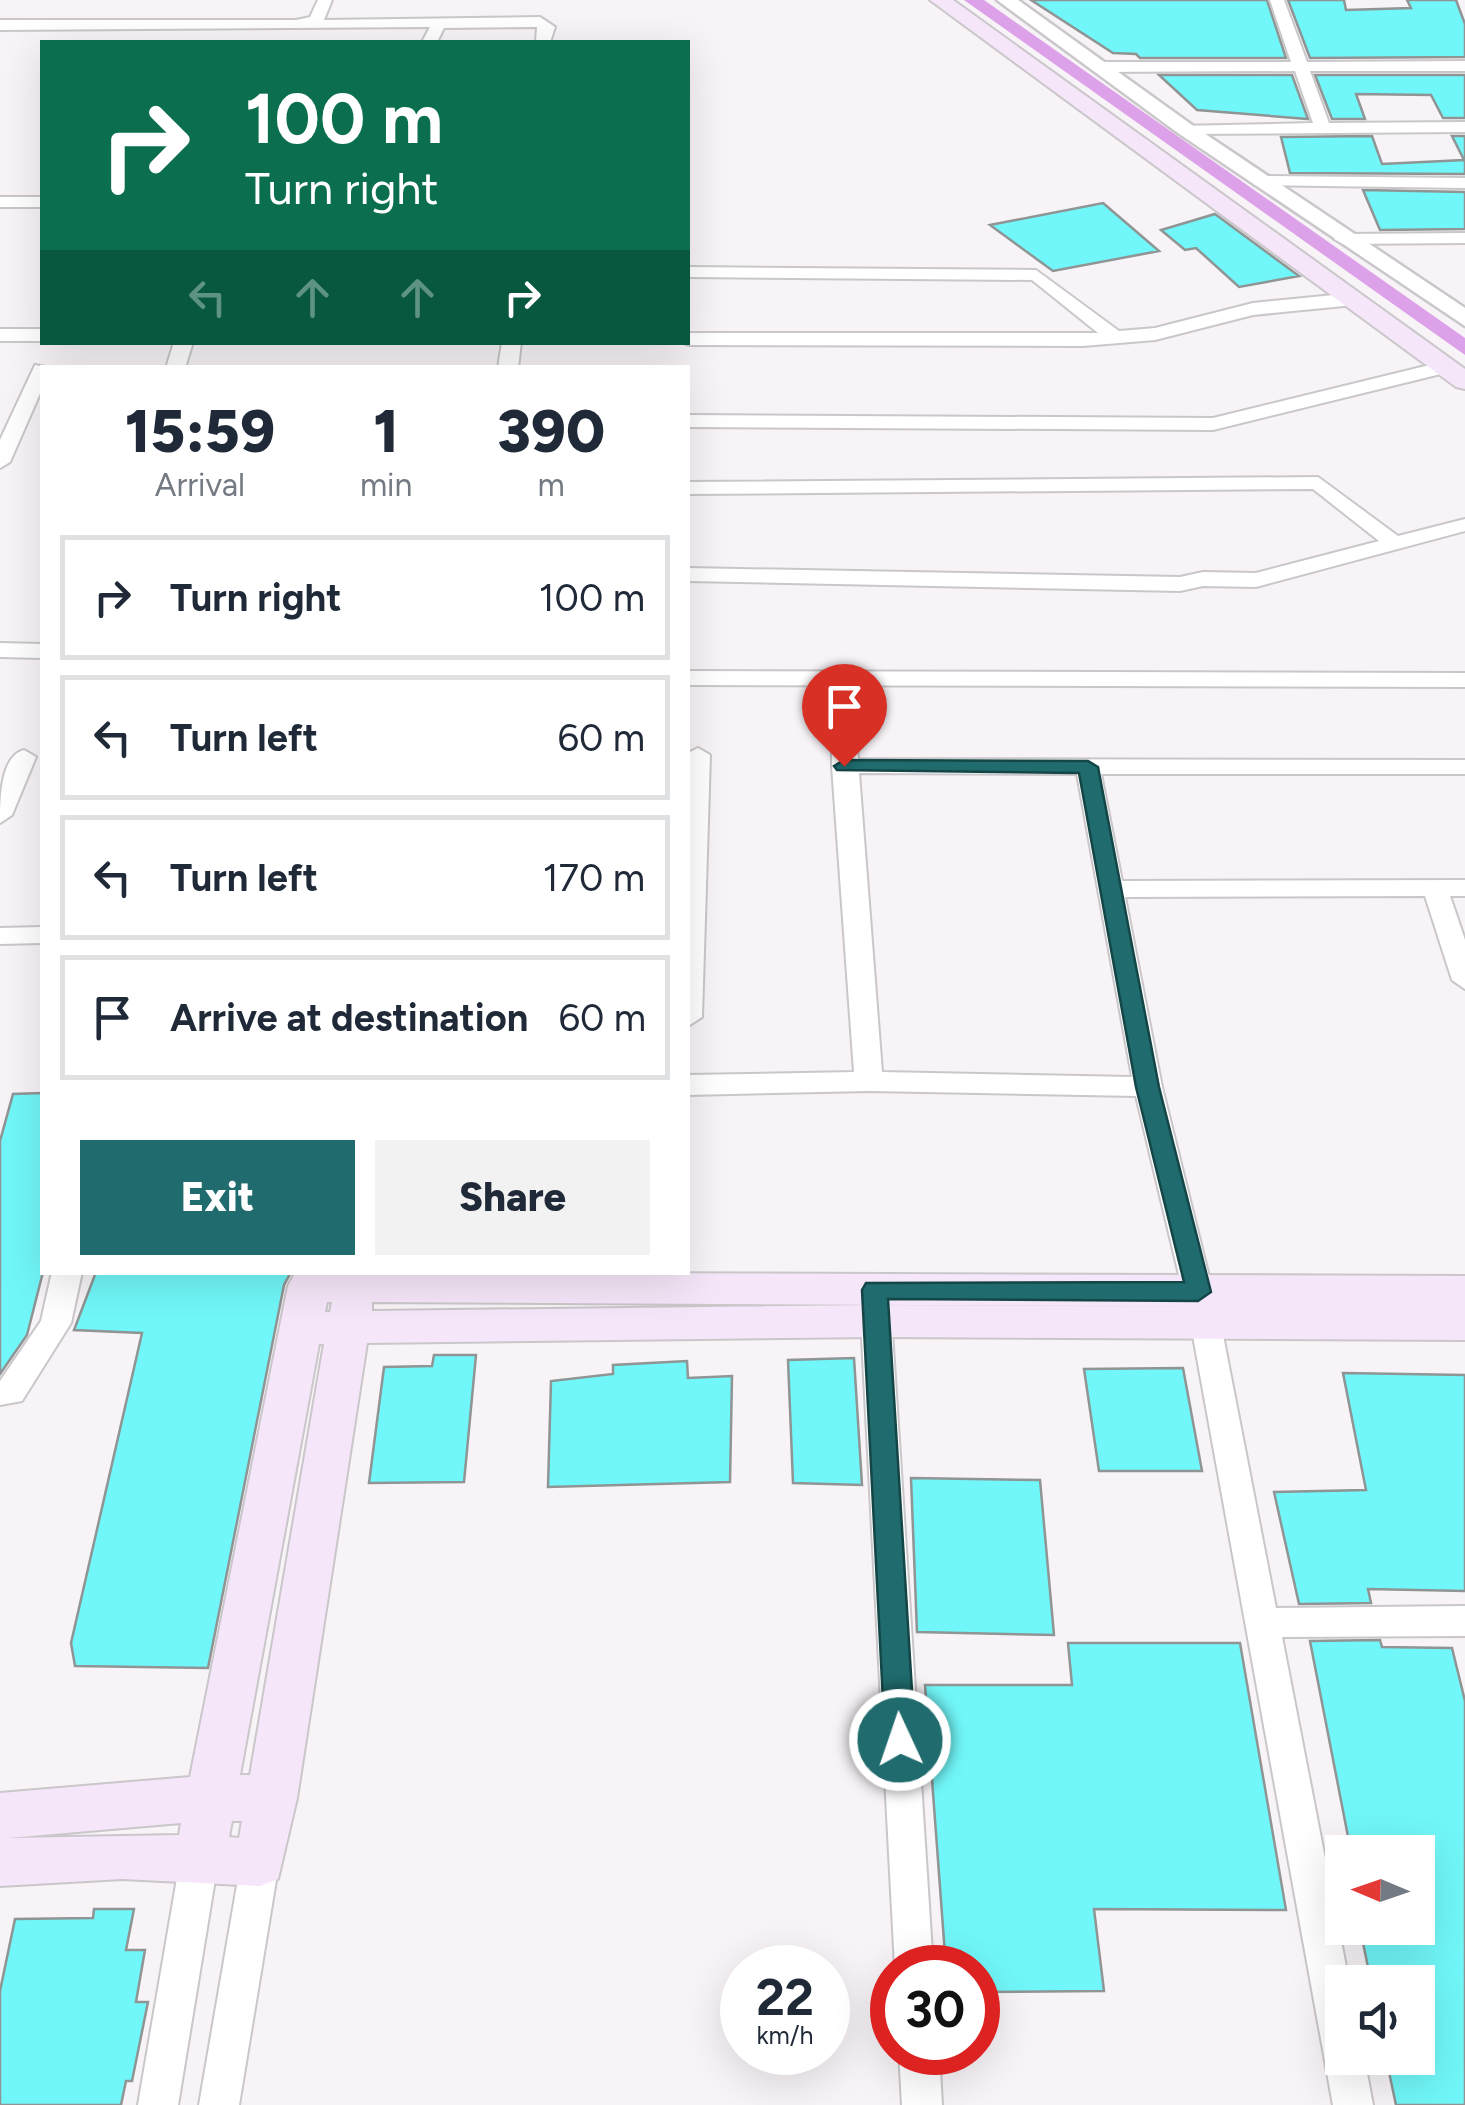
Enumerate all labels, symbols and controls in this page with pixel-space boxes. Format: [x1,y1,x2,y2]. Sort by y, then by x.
text: 100 m [245,76,443,161]
icon: right [80,80,210,210]
text: Turn right [245,161,438,215]
icon: left [180,270,235,325]
icon: ahead [285,270,340,325]
icon: ahead [390,270,445,325]
icon: right [495,270,550,325]
text: 15:59 [125,395,275,467]
text: 1 [373,395,399,467]
text: 390 [497,395,605,467]
text: Arrival [155,466,245,504]
text: min [360,466,412,504]
text: m [538,466,565,504]
icon: right [85,570,140,625]
text: Turn right [170,575,342,621]
text: 100 m [539,575,645,621]
pin [802,664,887,767]
icon: arrive [817,679,872,734]
icon: left [85,710,140,765]
text: Turn left [170,715,318,761]
text: 60 m [557,715,645,761]
icon: left [85,850,140,905]
text: Turn left [170,855,318,901]
text: 170 m [543,855,645,901]
icon: arrive [85,990,140,1045]
text: Arrive at destination [170,995,528,1041]
text: 60 m [558,995,646,1041]
button: Exit [80,1140,355,1255]
button: Share [375,1140,650,1255]
position arrow [848,1688,952,1792]
north arrow [1325,1835,1435,1945]
map controls [1325,1835,1435,2075]
speed limit sign: 30 [870,1945,1000,2075]
button: sound [1325,1965,1435,2075]
text: 22 [756,1967,814,2028]
text: km/h [756,2020,814,2050]

